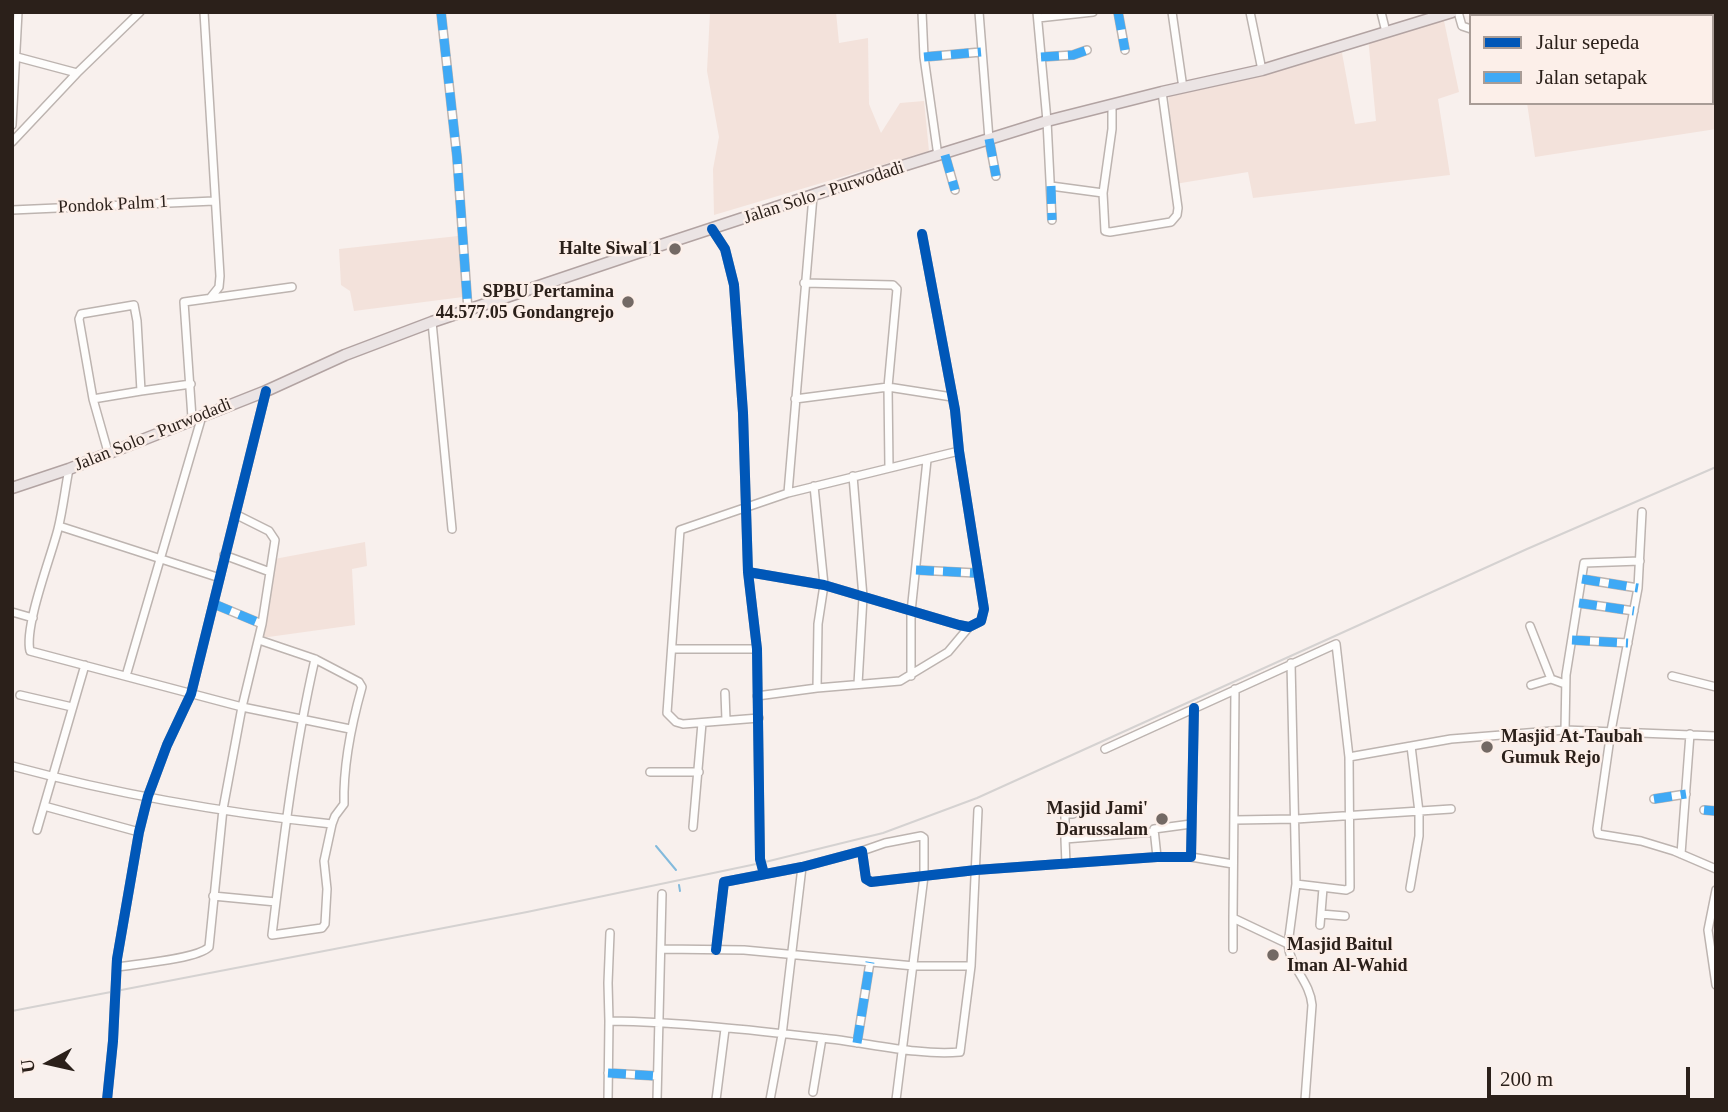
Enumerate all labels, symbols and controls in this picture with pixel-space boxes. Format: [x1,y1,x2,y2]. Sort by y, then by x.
legend [1469,14,1714,105]
text: Jalur sepeda [1536,30,1639,54]
text: Jalan setapak [1536,65,1647,89]
street label: Jalan Solo - Purwodadi [741,157,907,229]
street label: Pondok Palm 1 [58,191,168,219]
place label: Halte Siwal 1 [559,238,661,260]
marker: Halte Siwal 1 [667,241,683,257]
place label: SPBU Pertamina 44.577.05 Gondangrejo [436,281,614,324]
marker: SPBU Pertamina 44.577.05 Gondangrejo [620,294,636,310]
street label: Jalan Solo - Purwodadi [71,394,235,476]
place label: Masjid At-Taubah Gumuk Rejo [1501,726,1643,768]
marker: Masjid At-Taubah Gumuk Rejo [1479,739,1495,755]
place label: Masjid Jami' Darussalam [1047,798,1148,840]
marker: Masjid Jami' Darussalam [1154,811,1170,827]
place label: Masjid Baitul Iman Al-Wahid [1287,934,1408,976]
marker: Masjid Baitul Iman Al-Wahid [1265,947,1281,963]
north arrow [14,1028,84,1098]
scale bar [1490,1052,1693,1096]
text: U [16,1058,39,1074]
text: 200 m [1500,1067,1553,1091]

